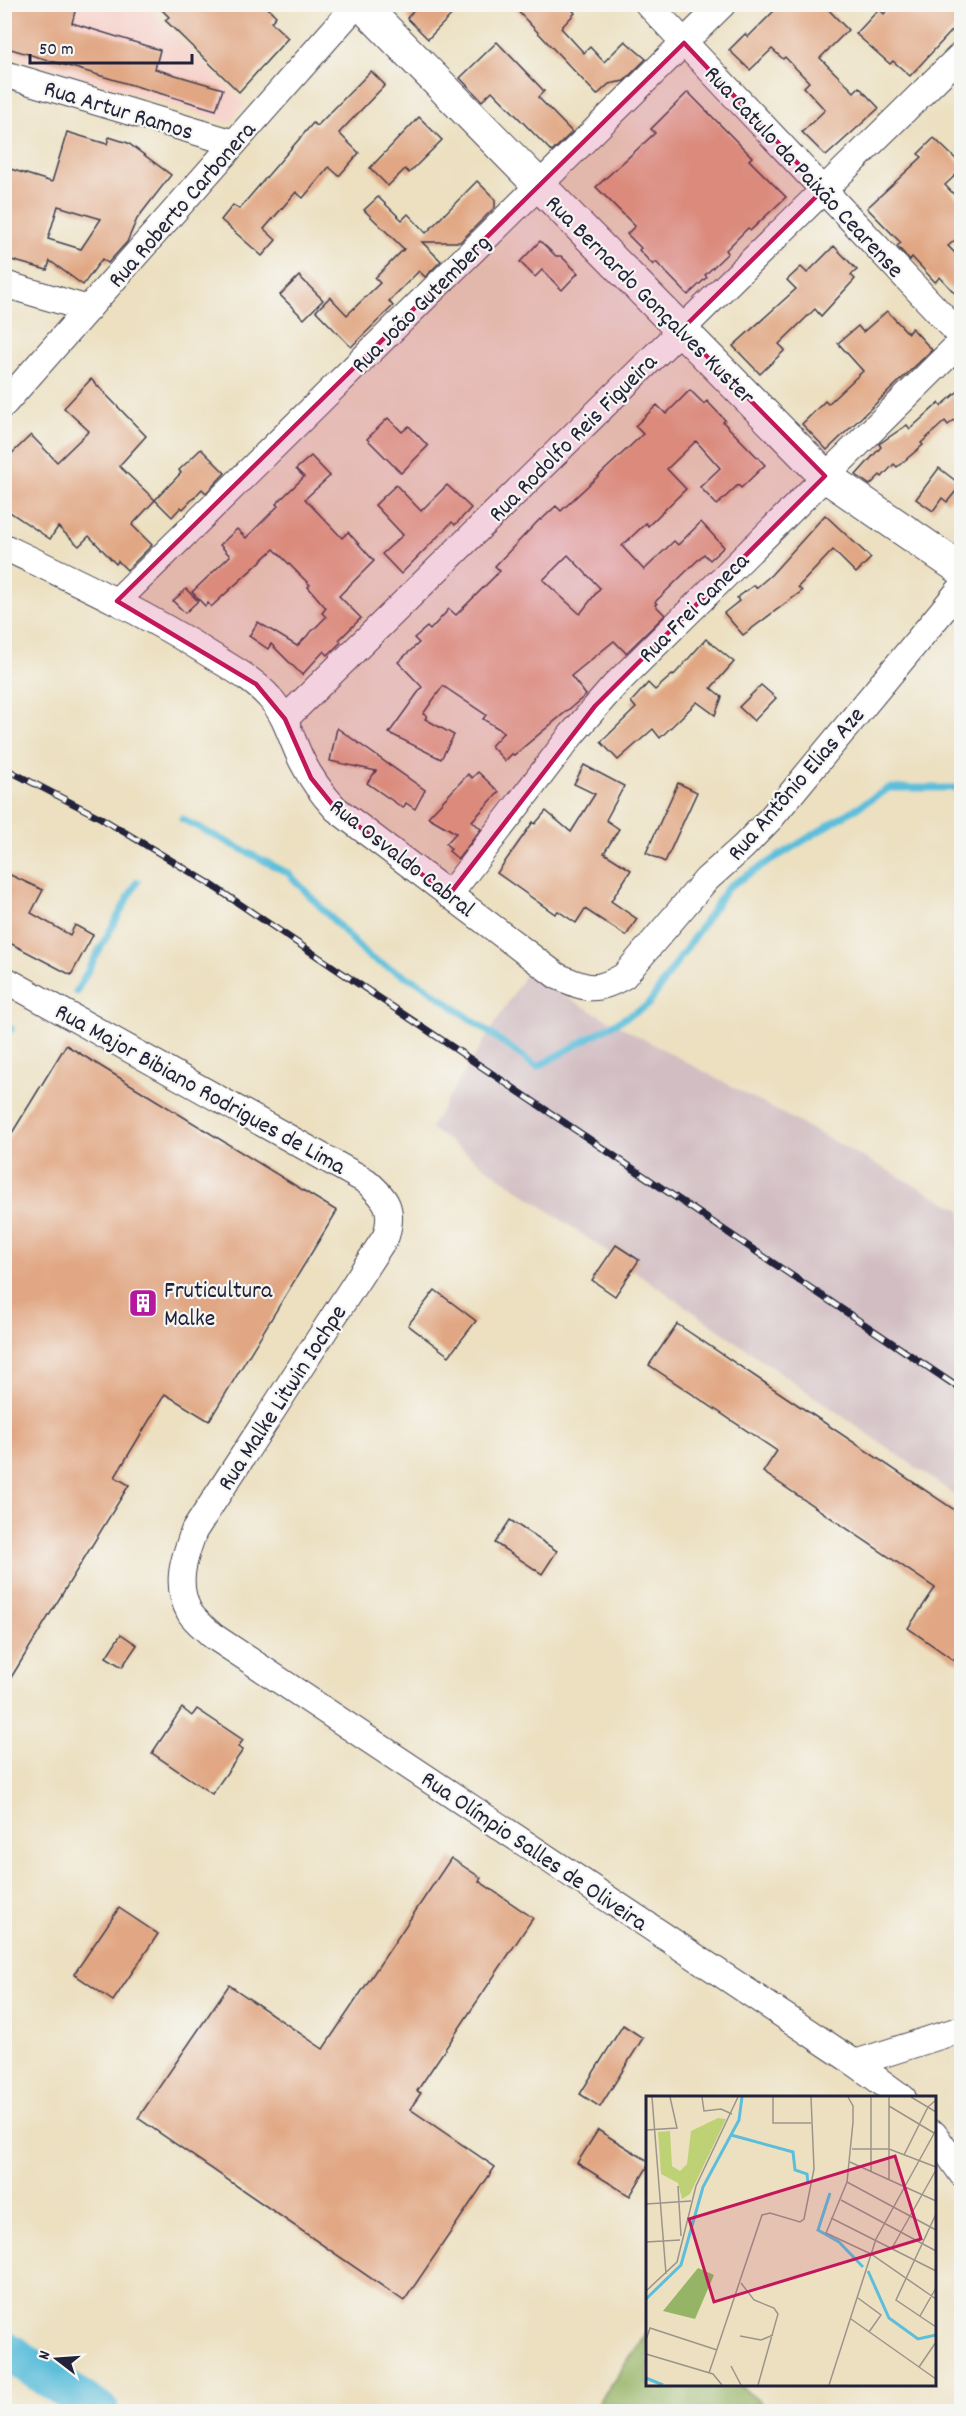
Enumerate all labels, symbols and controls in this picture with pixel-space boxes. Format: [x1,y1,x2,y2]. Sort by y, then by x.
scale bar [30,27,192,65]
text: 50 m [39,38,74,63]
street label: Rua Catulo da Paixão Cearense [695,59,911,287]
street label: Rua Artur Ramos [39,73,197,151]
street label: Rua Roberto Carbonera [101,115,266,297]
street label: Rua Bernardo Gonçalves Kuster [536,188,762,414]
street label: Rua João Gutemberg [345,228,500,383]
street label: Rua Rodolfo Reis Figueira [482,346,667,531]
street label: Rua Frei Caneca [632,545,759,672]
street label: Rua Antônio Elias Aze [721,700,874,870]
street label: Rua Osvaldo Cabral [321,792,481,927]
street label: Rua Major Bibiano Rodrigues de Lima [48,996,352,1185]
place label: Fruticultura Malke [164,1275,273,1337]
building icon: Fruticultura Malke [127,1287,159,1319]
street label: Rua Malke Litwin Iochpe [211,1299,356,1498]
street label: Rua Olímpio Salles de Oliveira [413,1764,654,1942]
inset map [646,2096,936,2386]
north arrow [27,2329,87,2389]
text: N [33,2348,57,2362]

